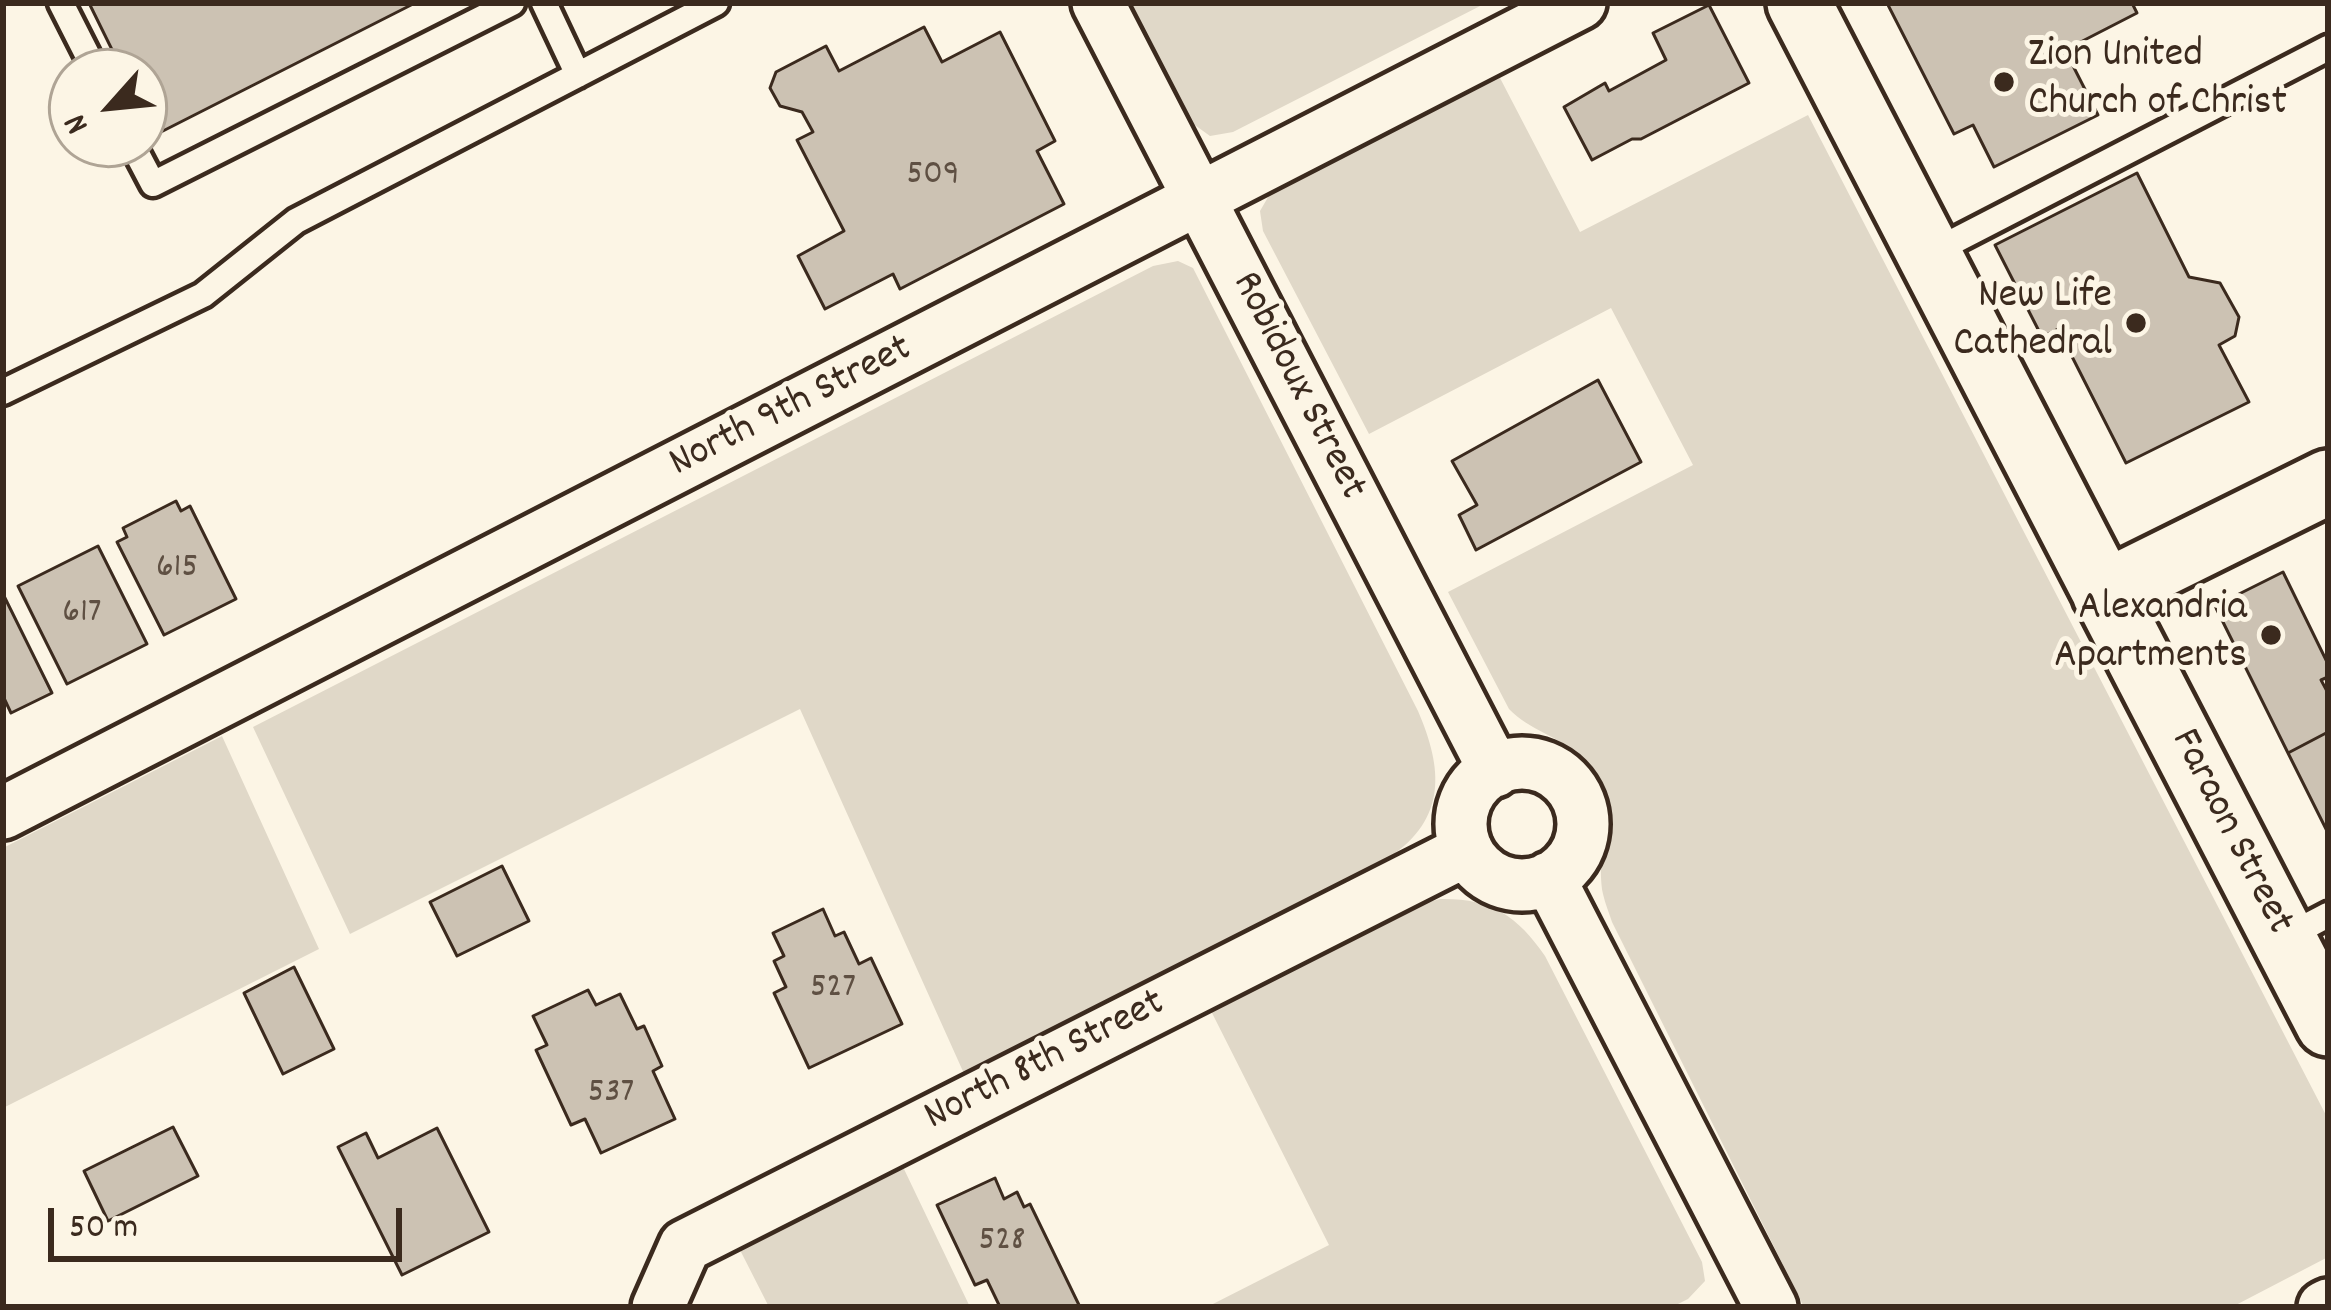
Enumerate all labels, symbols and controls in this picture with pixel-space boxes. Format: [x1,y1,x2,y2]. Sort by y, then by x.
place label: Zion United Church of Christ [2028,33,2287,132]
north arrow [48,48,168,168]
marker: Zion United Church of Christ [1991,69,2017,95]
text: N [54,105,103,141]
house number: 509 [907,155,959,199]
street label: Robidoux Street [1217,265,1375,509]
place label: New Life Cathedral [1953,274,2112,372]
marker: New Life Cathedral [2123,310,2149,336]
street label: North 9th Street [662,326,922,492]
house number: 615 [156,548,198,592]
place label: Alexandria Apartments [2054,586,2247,684]
house number: 617 [62,593,102,637]
marker: Alexandria Apartments [2258,622,2284,648]
street label: Faraon Street [2156,722,2302,944]
house number: 527 [810,968,856,1012]
street label: North 8th Street [918,981,1174,1145]
house number: 537 [588,1073,634,1117]
scale bar [54,1184,408,1258]
text: 50 m [69,1203,138,1255]
house number: 528 [979,1221,1025,1265]

